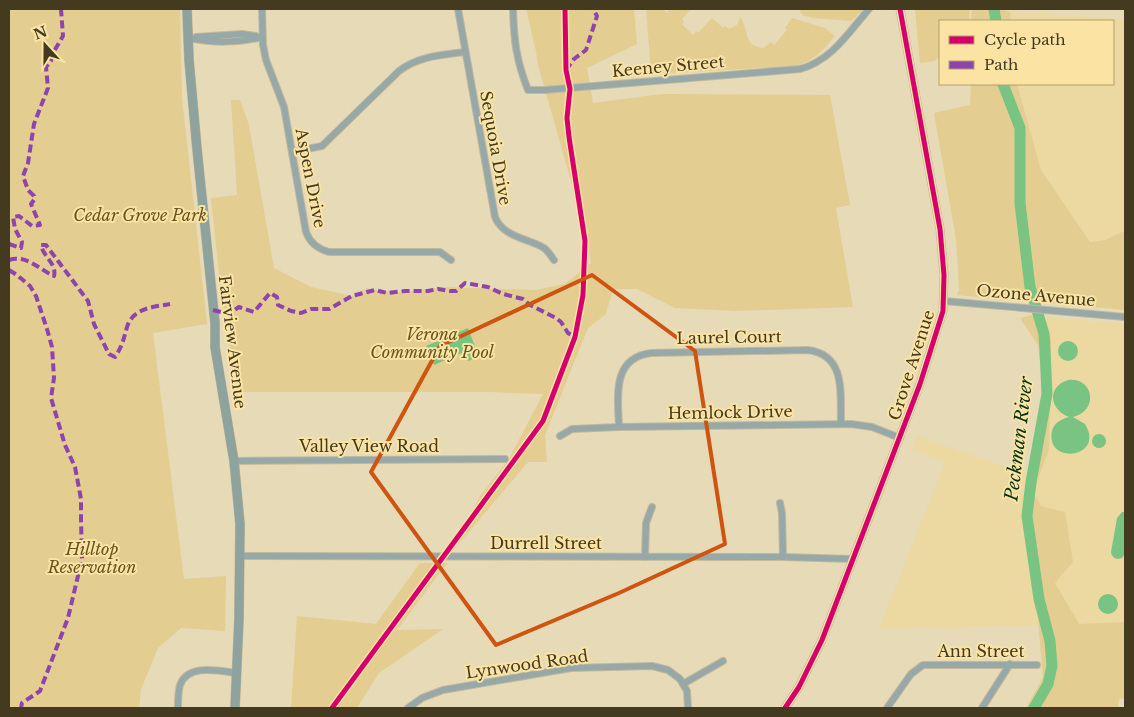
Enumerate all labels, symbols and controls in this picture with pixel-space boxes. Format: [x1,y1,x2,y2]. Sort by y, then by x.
north arrow [20,20,70,70]
legend [939,20,1114,85]
text: N [31,22,50,44]
text: Cycle path [984,30,1066,49]
street label: Keeney Street [611,51,725,81]
text: Path [984,55,1018,74]
street label: Sequoia Drive [476,89,516,207]
street label: Aspen Drive [291,126,330,229]
park label: Cedar Grove Park [73,205,207,225]
street label: Fairview Avenue [215,274,251,410]
street label: Ozone Avenue [976,280,1096,310]
street label: Grove Avenue [884,307,938,423]
park label: Verona Community Pool [370,324,495,362]
street label: Laurel Court [676,326,782,348]
water label: Peckman River [1000,375,1038,503]
street label: Hemlock Drive [667,401,793,423]
street label: Valley View Road [298,436,439,456]
street label: Durrell Street [490,533,602,553]
park label: Hilltop Reservation [47,539,136,577]
street label: Ann Street [936,641,1025,661]
street label: Lynwood Road [464,645,590,683]

